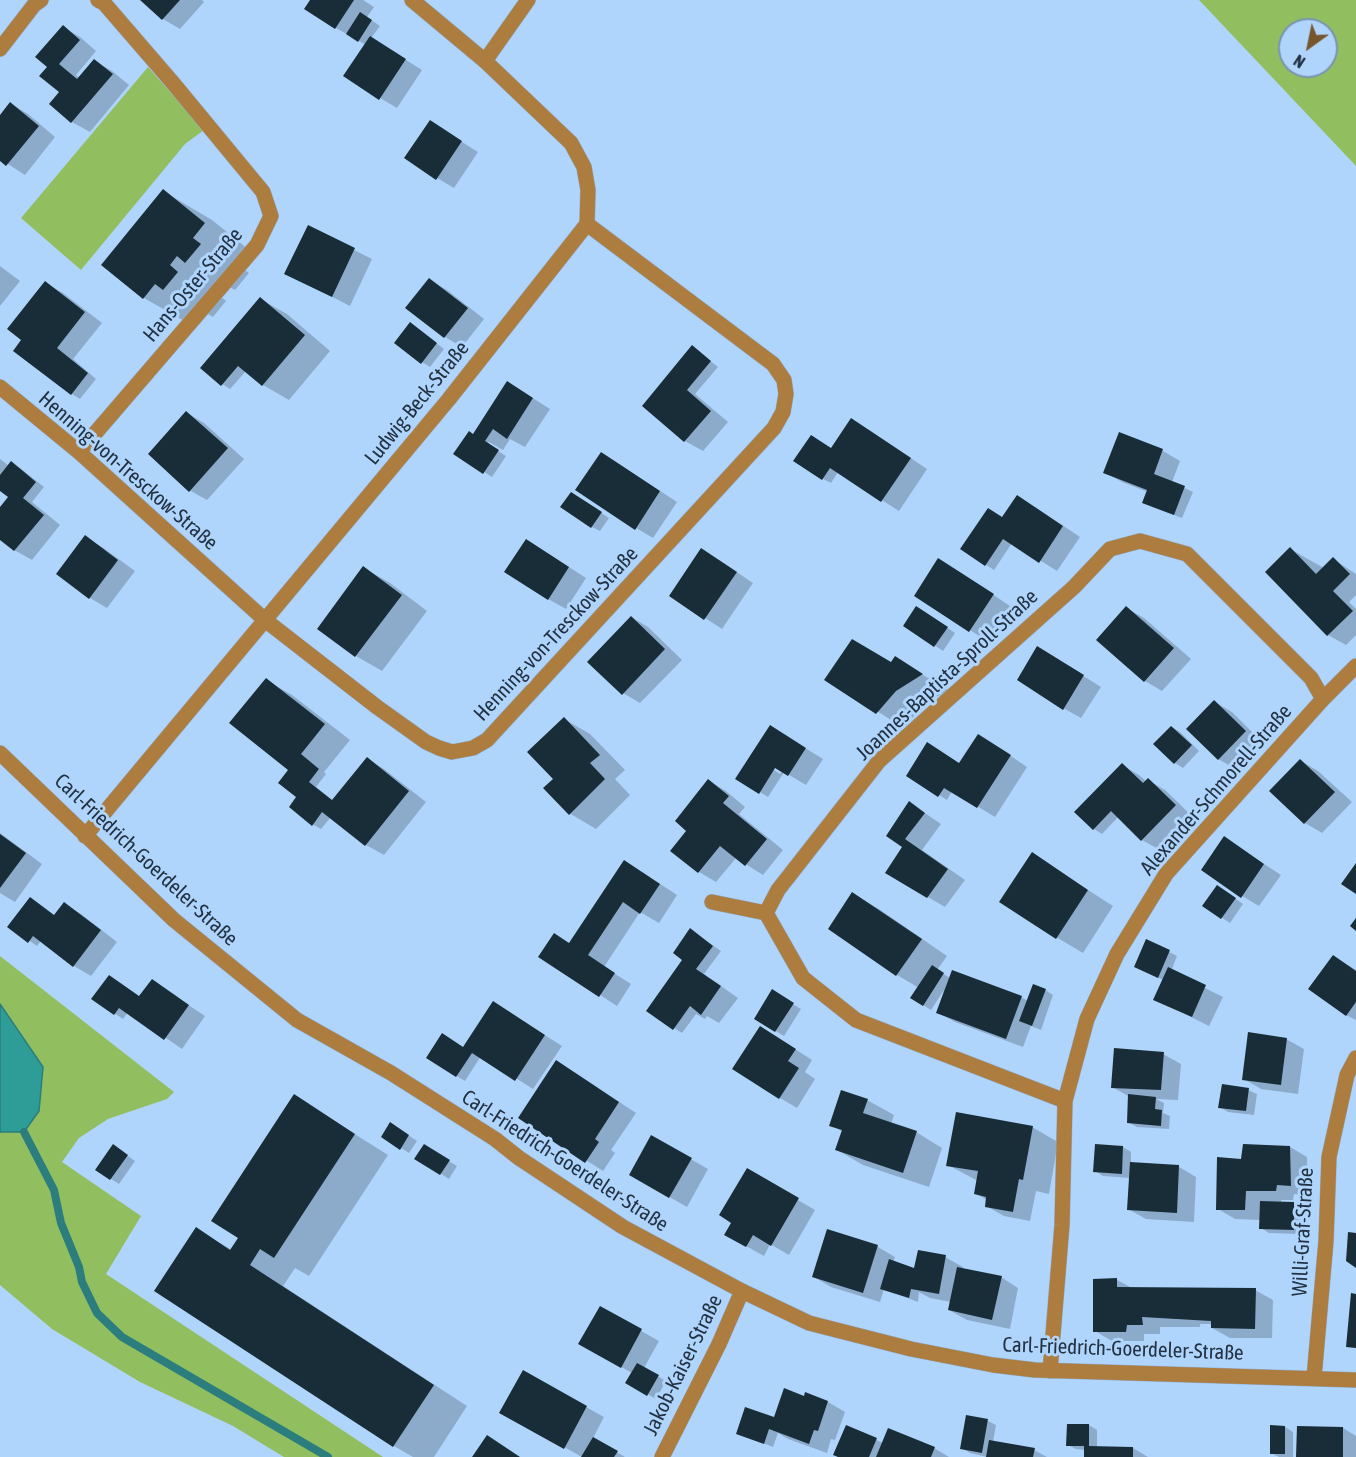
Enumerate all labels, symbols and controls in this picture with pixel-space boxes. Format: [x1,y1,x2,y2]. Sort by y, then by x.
north arrow [1278,18,1338,78]
text: N [1290,51,1308,72]
street label: Hans-Oster-Straße [138,223,248,347]
street label: Ludwig-Beck-Straße [360,336,474,470]
street label: Henning-von-Tresckow-Straße [33,386,223,556]
street label: Henning-von-Tresckow-Straße [469,542,643,726]
street label: Joannes-Baptista-Sproll-Straße [851,584,1043,766]
street label: Alexander-Schmorell-Straße [1135,699,1297,881]
street label: Carl-Friedrich-Goerdeler-Straße [49,769,243,951]
street label: Carl-Friedrich-Goerdeler-Straße [457,1085,673,1237]
street label: Willi-Graf-Straße [1287,1167,1319,1297]
street label: Jakob-Kaiser-Straße [638,1291,728,1439]
street label: Carl-Friedrich-Goerdeler-Straße [1002,1332,1244,1366]

